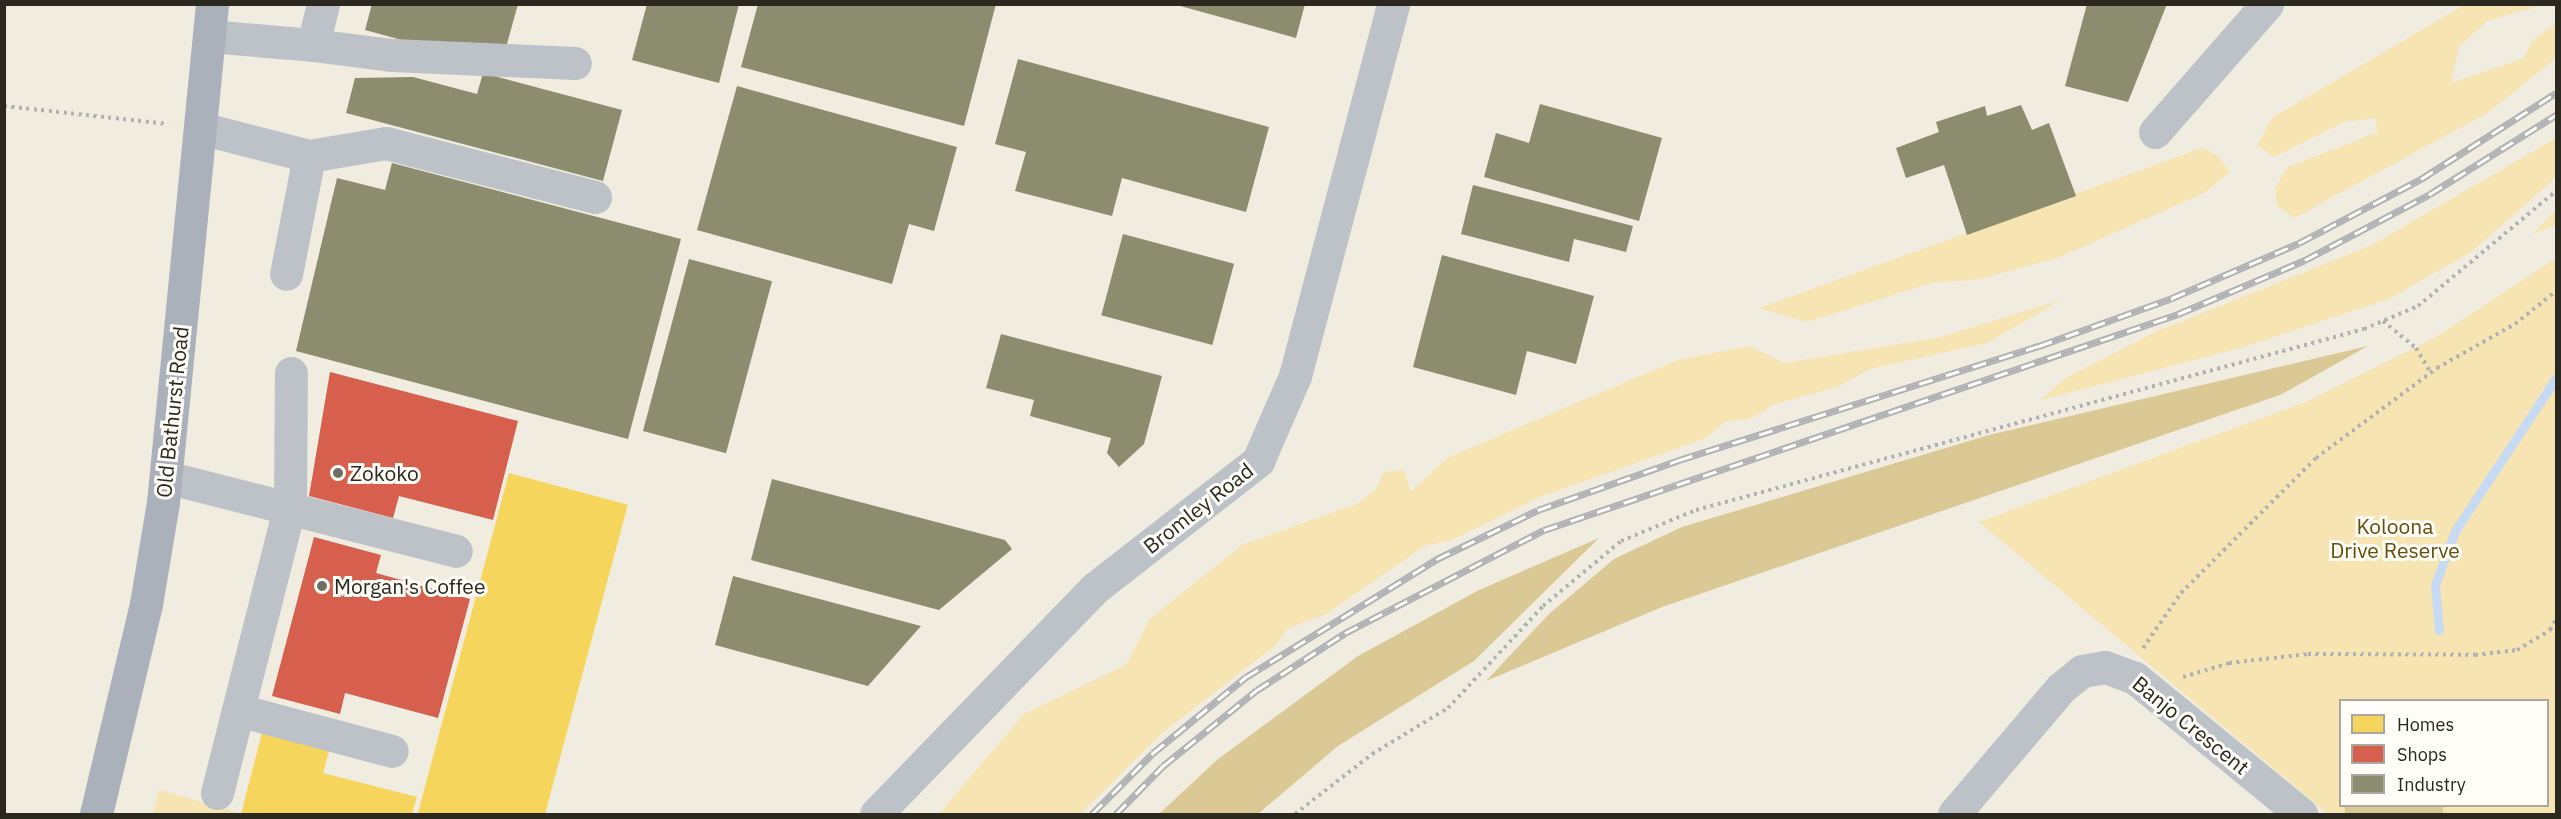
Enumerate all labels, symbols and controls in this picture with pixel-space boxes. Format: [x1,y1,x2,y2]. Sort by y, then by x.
street label: Old Bathurst Road [150,325,194,499]
street label: Bromley Road [1138,457,1258,559]
place label: Zokoko [350,460,419,486]
marker: Zokoko [331,466,345,480]
park label: Koloona Drive Reserve [2330,513,2460,563]
place label: Morgan's Coffee [334,573,485,599]
marker: Morgan's Coffee [315,579,329,593]
street label: Banjo Crescent [2128,670,2254,780]
legend [2339,699,2549,807]
text: Homes [2397,713,2454,736]
text: Shops [2397,743,2447,766]
text: Industry [2397,773,2466,796]

